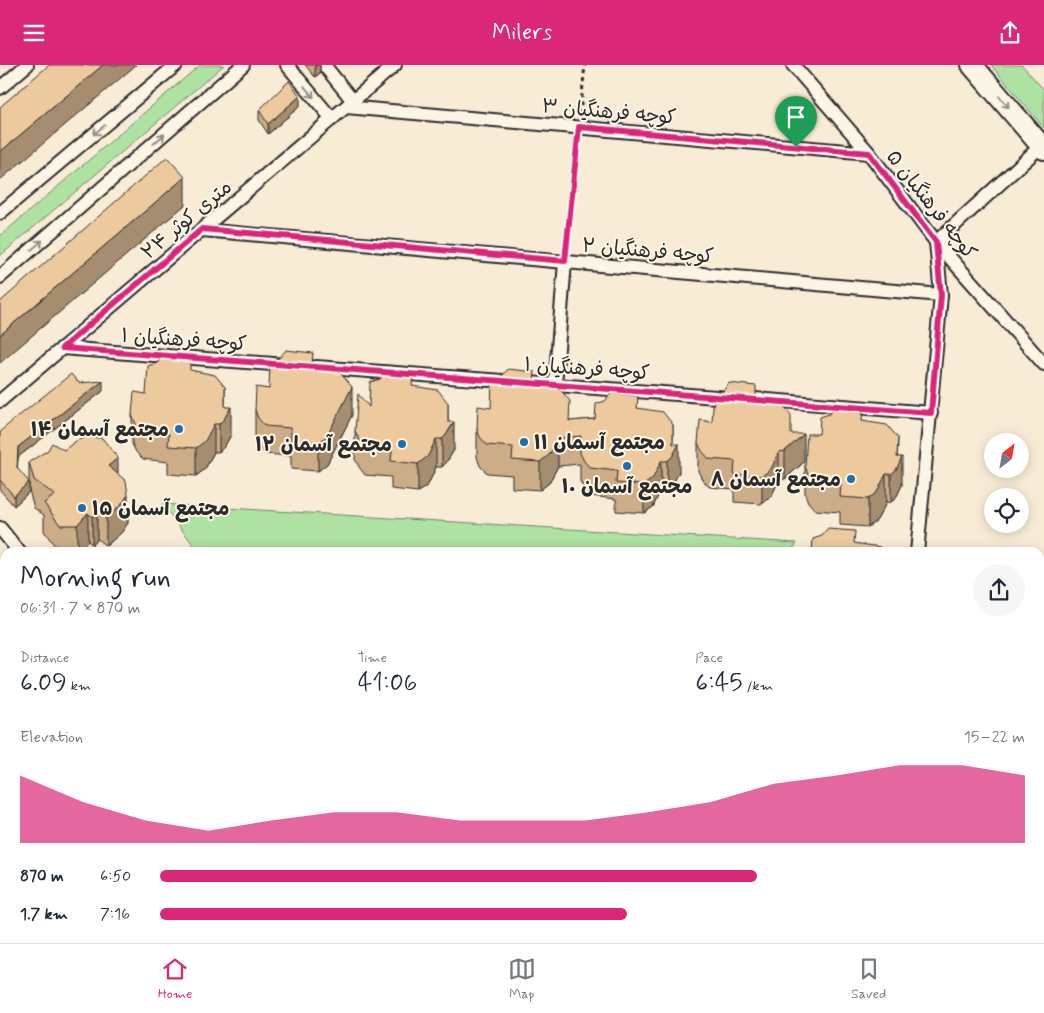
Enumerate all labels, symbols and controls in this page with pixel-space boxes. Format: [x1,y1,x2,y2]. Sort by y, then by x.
icon: menu [20,19,48,47]
text: Milers [492,19,552,47]
icon: share [996,19,1024,47]
one-way arrow [304,85,315,98]
street label: کوچه فرهنگیان ۳ [540,93,677,132]
one-way arrow [998,95,1009,108]
pin [775,96,817,147]
icon: arrive [782,103,810,131]
one-way arrow [93,124,106,135]
one-way arrow [153,133,166,144]
street label: کوچه فرهنگیان ۵ [879,144,982,265]
street label: ۲۴ متری کوثر [136,174,238,266]
street label: کوچه فرهنگیان ۲ [581,232,715,271]
one-way arrow [30,240,43,251]
street label: کوچه فرهنگیان ۱ [120,323,248,358]
street label: کوچه فرهنگیان ۱ [523,352,651,387]
place label: مجتمع آسمان ۱۴ [31,417,169,444]
marker: مجتمع آسمان ۱۴ [173,423,185,435]
place label: مجتمع آسمان ۱۱ [534,430,665,457]
place label: مجتمع آسمان ۱۲ [255,432,392,459]
north arrow [984,433,1029,477]
map controls [984,433,1029,533]
marker: مجتمع آسمان ۱۱ [518,436,530,448]
marker: مجتمع آسمان ۱۲ [396,438,408,450]
marker: مجتمع آسمان ۱۰ [621,460,633,472]
place label: مجتمع آسمان ۸ [710,467,841,494]
marker: مجتمع آسمان ۸ [845,473,857,485]
place label: مجتمع آسمان ۱۰ [562,474,692,501]
button: locate [984,488,1029,533]
place label: مجتمع آسمان ۱۵ [92,496,229,523]
marker: مجتمع آسمان ۱۵ [76,502,88,514]
text: Morning run [20,560,171,597]
button: share [973,564,1025,616]
text: 06:31 · 7 × 870 m [20,598,140,619]
text: Distance [20,649,69,667]
text: Time [358,649,387,667]
text: Pace [695,649,723,667]
text: 6.09 [20,667,67,700]
text: 41:06 [358,667,417,700]
text: 6:45 [695,667,743,700]
text: km [67,677,91,695]
text: /km [743,677,773,695]
text: Elevation [20,727,83,748]
text: 15–22 m [964,727,1025,748]
text: 870 m [20,866,64,887]
text: 6:50 [100,866,131,887]
text: 1.7 km [20,904,68,925]
text: 7:16 [100,904,130,925]
tab: Home [158,955,192,1003]
tab: Map [508,955,536,1003]
tab: Saved [851,955,886,1003]

